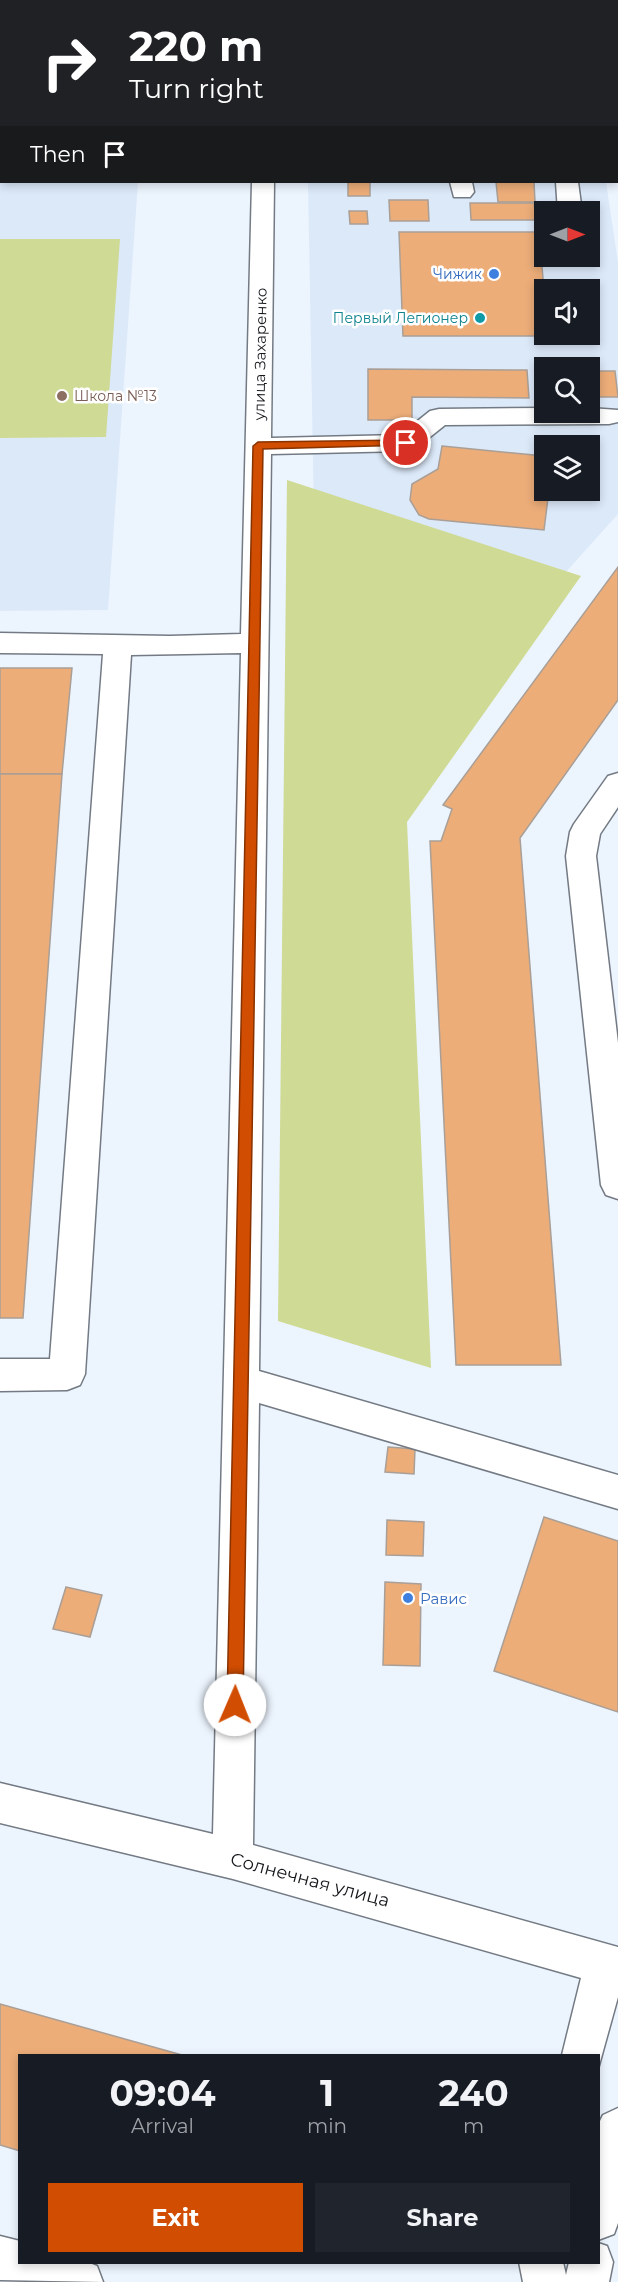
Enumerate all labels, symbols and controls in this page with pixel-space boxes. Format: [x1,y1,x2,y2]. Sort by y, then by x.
text: 220 m [129,20,263,72]
icon: right [30,24,108,102]
text: Turn right [129,72,264,105]
icon: arrive [98,138,131,171]
text: Then [30,141,86,168]
north arrow [534,201,600,267]
map controls [534,201,600,501]
place label: Чижик [433,265,482,283]
marker: Чижик [487,267,501,281]
button: sound [534,279,600,345]
street label: улица Захаренко [249,287,271,422]
place label: Первый Легионер [333,309,468,327]
marker: Первый Легионер [473,311,487,325]
button: search [534,357,600,423]
place label: Школа №13 [74,387,157,405]
marker: Школа №13 [55,389,69,403]
pin [380,417,431,468]
icon: arrive [389,426,422,459]
button: layers [534,435,600,501]
place label: Равис [420,1589,467,1608]
marker: Равис [401,1591,415,1605]
position arrow [203,1673,267,1737]
street label: Солнечная улица [228,1848,392,1912]
text: 09:04 [109,2071,215,2115]
text: 1 [320,2071,334,2115]
text: 240 [438,2071,509,2115]
text: Arrival [131,2114,194,2138]
text: min [307,2114,347,2138]
text: m [463,2114,484,2138]
button: Exit [48,2183,303,2252]
button: Share [315,2183,570,2252]

